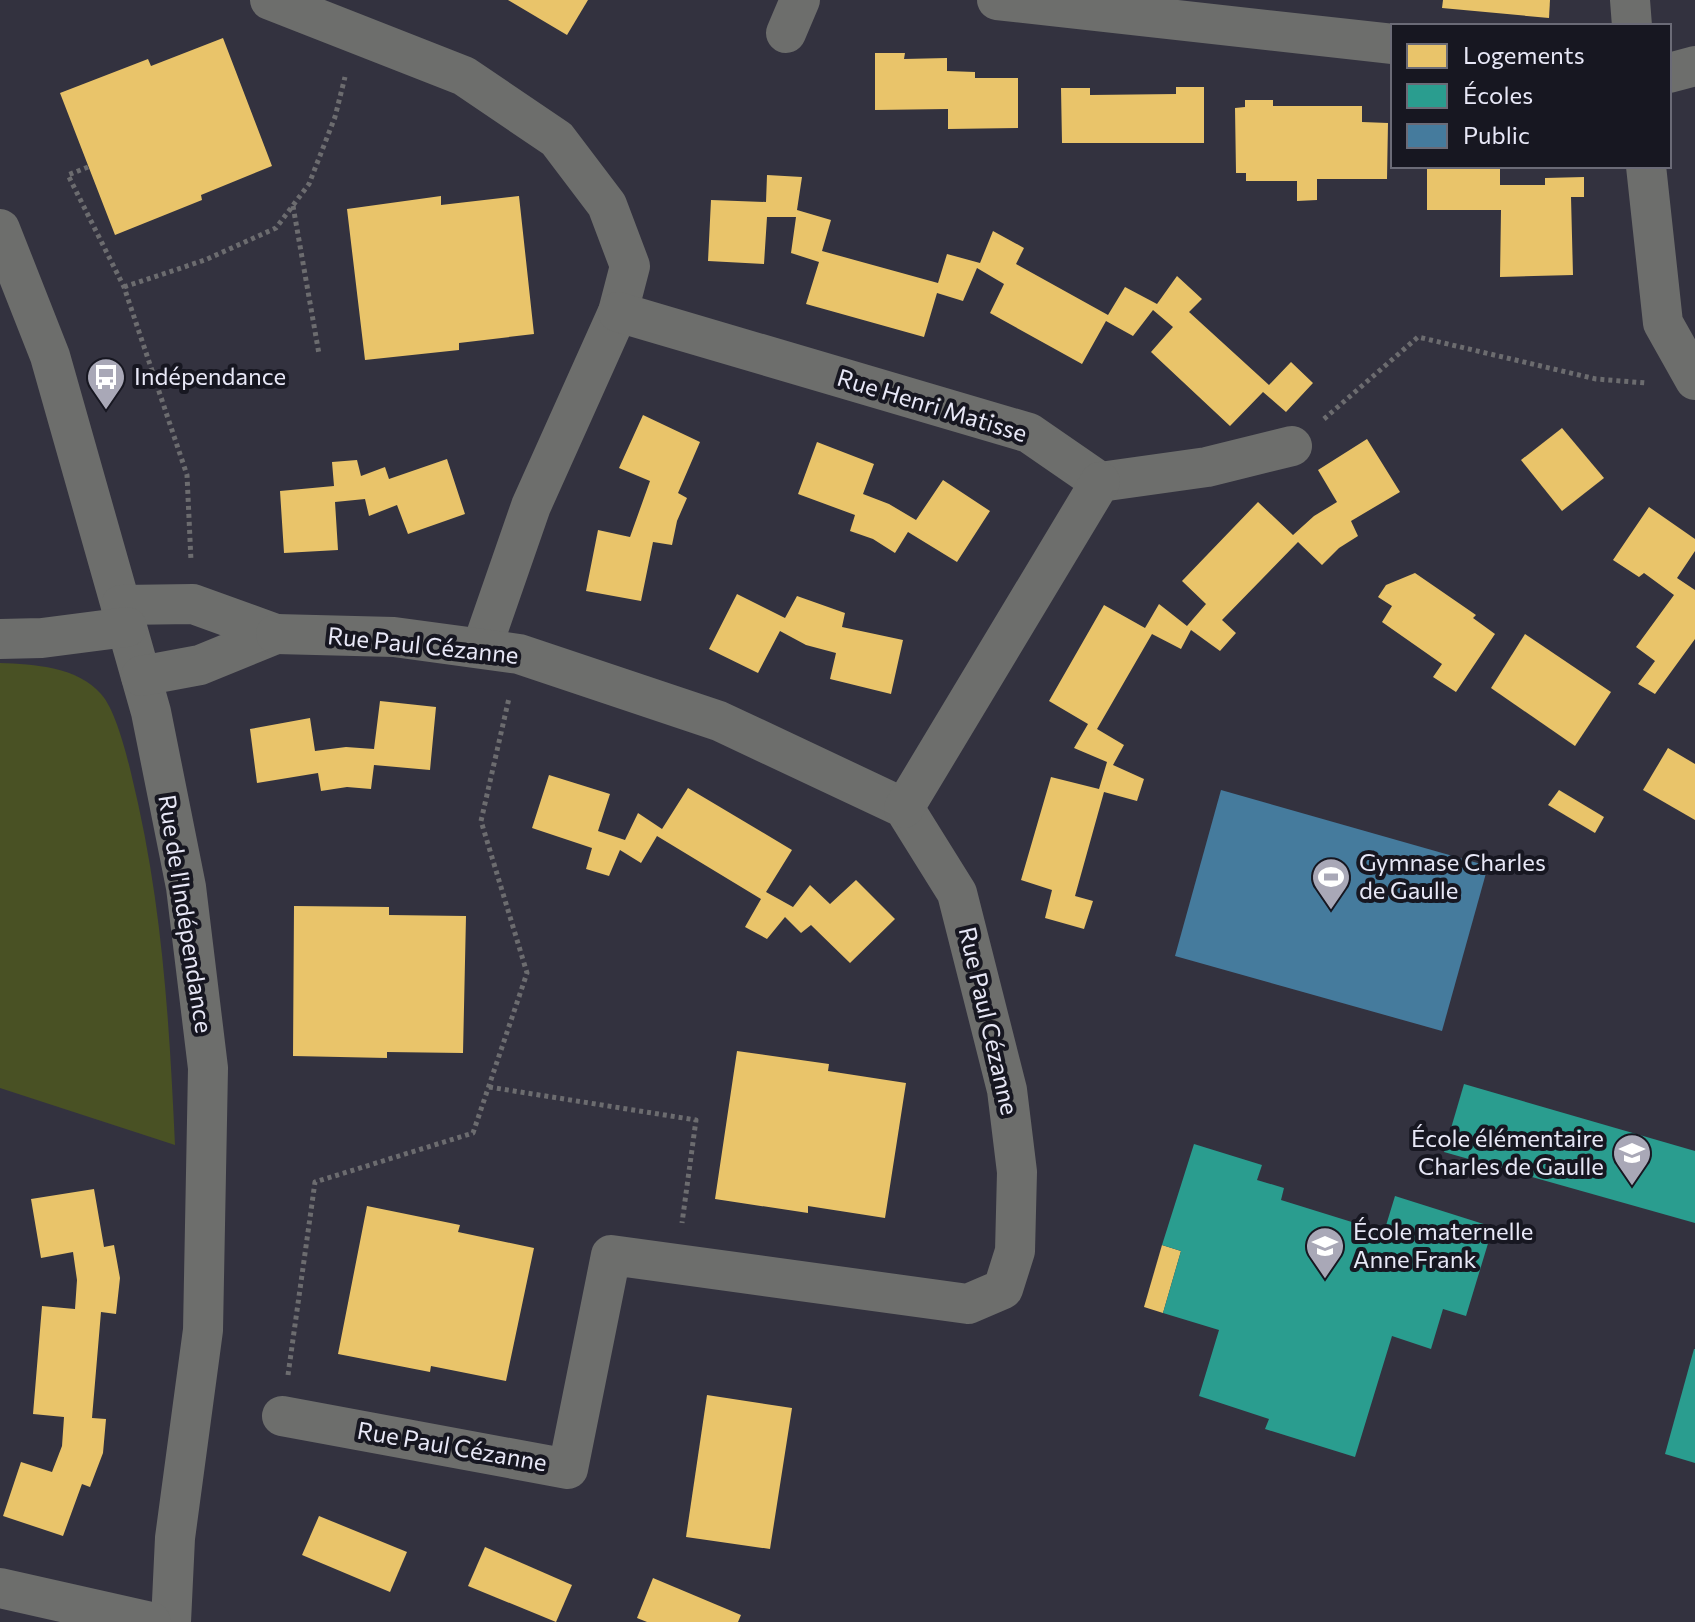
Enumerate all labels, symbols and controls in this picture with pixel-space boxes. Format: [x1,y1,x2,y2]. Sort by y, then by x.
legend [1391,24,1671,168]
text: Logements [1463,40,1585,69]
text: Écoles [1463,80,1533,109]
text: Public [1463,120,1530,149]
bus stop icon: Indépendance [85,356,127,411]
place label: Indépendance [134,361,286,390]
street label: Rue Henri Matisse [834,362,1031,447]
street label: Rue Paul Cézanne [326,620,520,669]
street label: Rue de l'Indépendance [153,793,220,1035]
place label: Gymnase Charles de Gaulle [1359,847,1546,904]
sports icon: Gymnase Charles de Gaulle [1310,856,1352,911]
street label: Rue Paul Cézanne [954,924,1025,1117]
place label: École élémentaire Charles de Gaulle [1411,1123,1604,1180]
school or university icon: École élémentaire Charles de Gaulle [1611,1132,1653,1187]
place label: École maternelle Anne Frank [1353,1216,1533,1273]
school or university icon: École maternelle Anne Frank [1304,1225,1346,1280]
street label: Rue Paul Cézanne [355,1415,549,1476]

